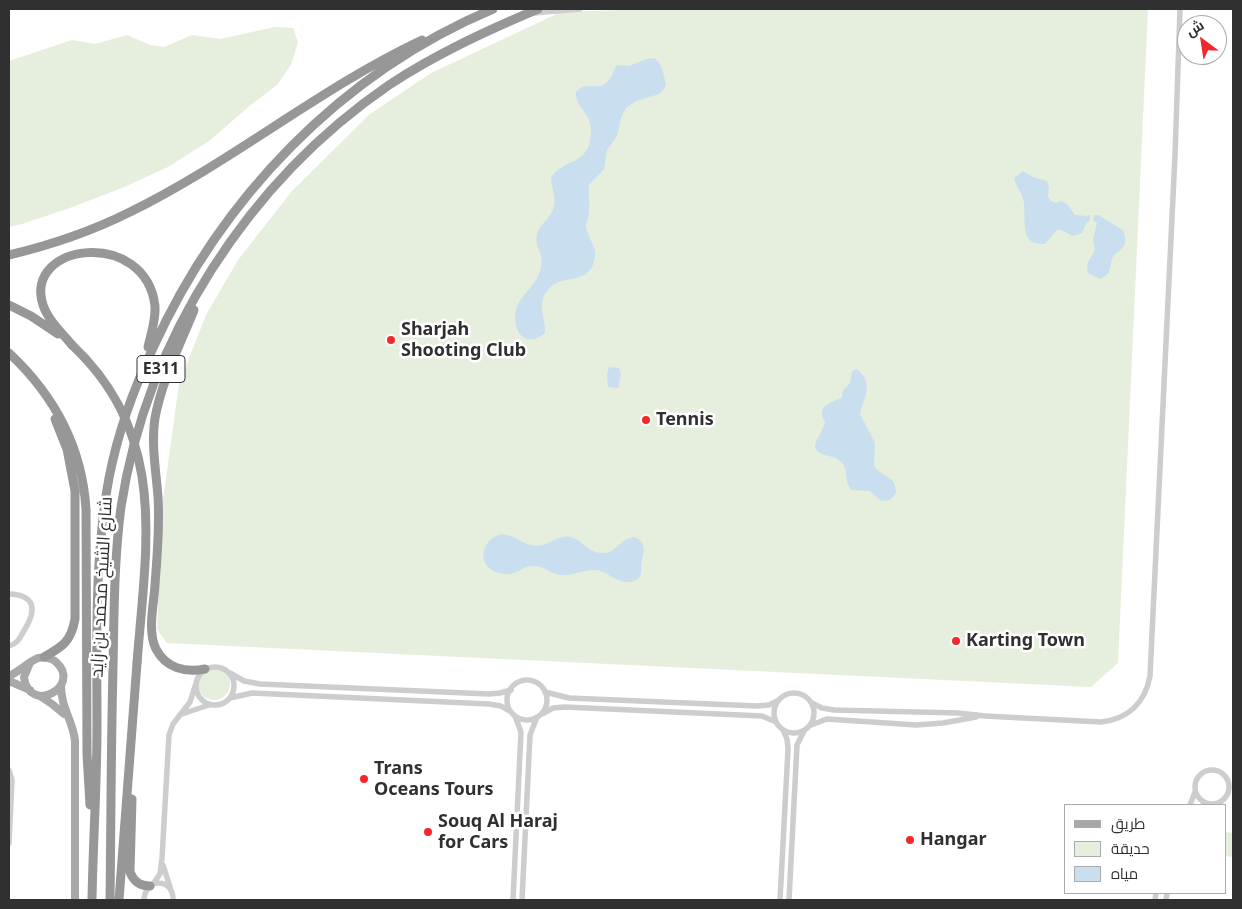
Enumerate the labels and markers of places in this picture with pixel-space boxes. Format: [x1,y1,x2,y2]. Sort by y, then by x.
place label: Sharjah Shooting Club [401,319,526,362]
marker: Sharjah Shooting Club [385,334,397,346]
place label: Tennis [656,409,714,431]
marker: Tennis [640,414,652,426]
place label: Karting Town [966,630,1085,652]
marker: Karting Town [950,635,962,647]
place label: Trans Oceans Tours [374,758,494,801]
marker: Trans Oceans Tours [358,773,370,785]
place label: Souq Al Haraj for Cars [438,811,558,854]
marker: Souq Al Haraj for Cars [422,826,434,838]
place label: Hangar [920,829,986,851]
marker: Hangar [904,834,916,846]

